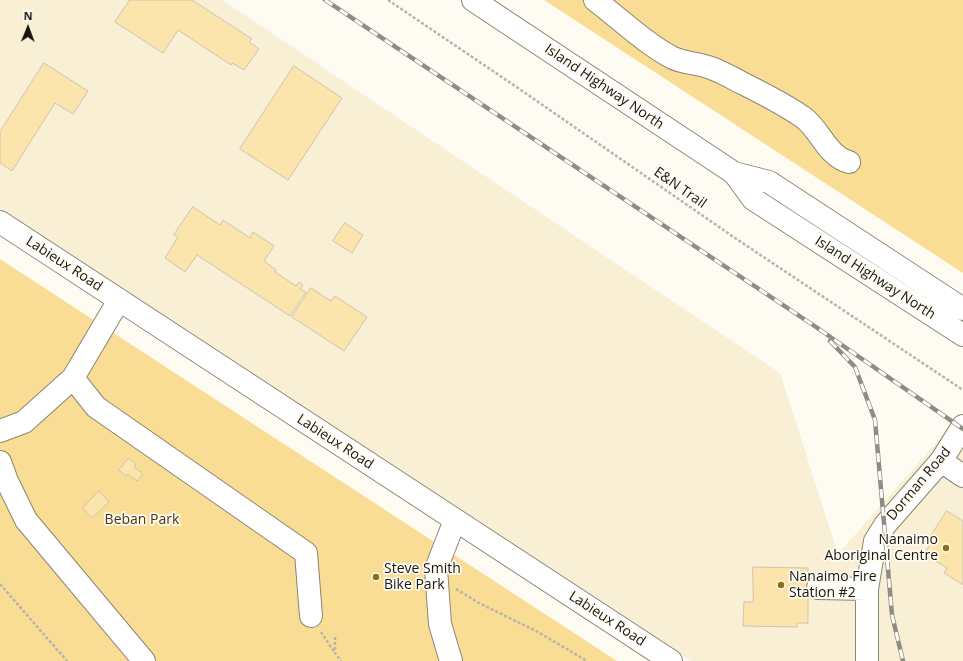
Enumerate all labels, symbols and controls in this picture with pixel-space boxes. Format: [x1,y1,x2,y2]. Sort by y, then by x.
north arrow [8,8,48,48]
text: N [24,8,33,23]
street label: Island Highway North [541,41,667,133]
street label: E&N Trail [650,164,710,212]
street label: Labieux Road [23,233,105,295]
street label: Island Highway North [812,233,938,323]
street label: Labieux Road [294,411,376,473]
street label: Dorman Road [883,444,955,524]
park label: Beban Park [105,512,179,528]
place label: Nanaimo Aboriginal Centre [824,532,938,564]
marker: Nanaimo Aboriginal Centre [941,543,951,553]
place label: Steve Smith Bike Park [384,561,461,594]
place label: Nanaimo Fire Station #2 [789,569,877,602]
marker: Steve Smith Bike Park [371,572,381,582]
marker: Nanaimo Fire Station #2 [776,580,786,590]
street label: Labieux Road [566,588,648,650]

